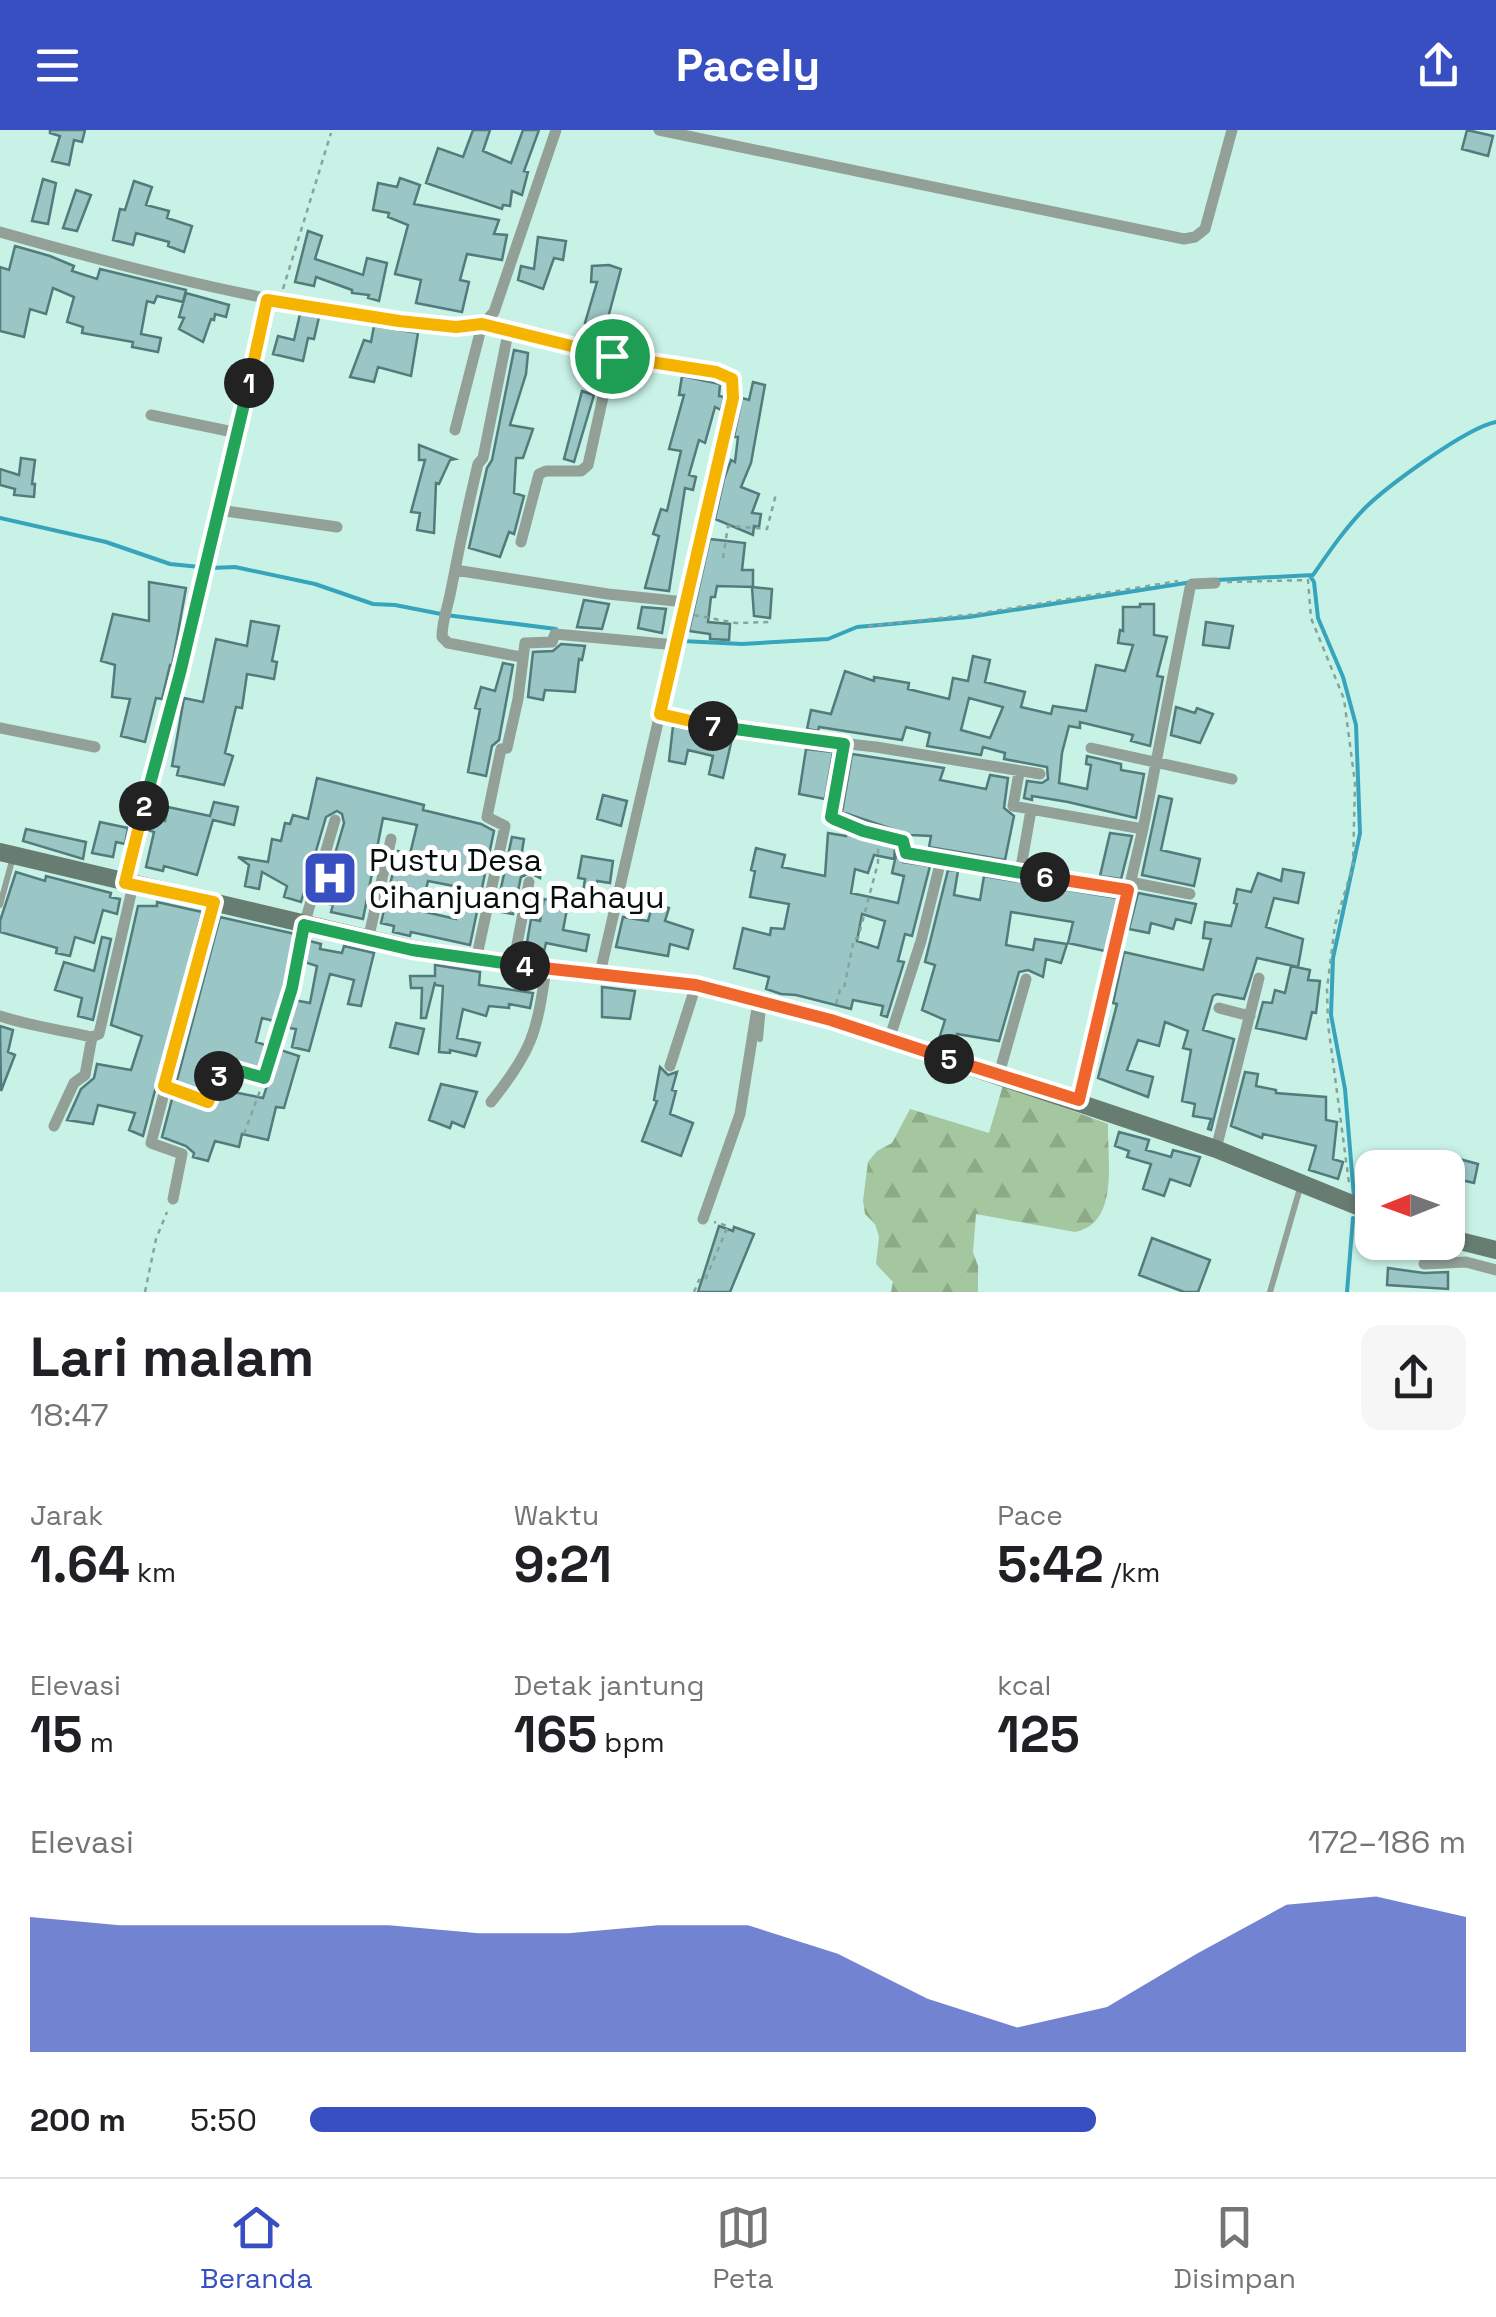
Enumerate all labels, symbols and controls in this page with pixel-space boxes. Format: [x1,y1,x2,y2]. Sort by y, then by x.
text: Pacely [676,37,820,94]
icon: menu [30,38,85,93]
icon: share [1411,38,1466,93]
pin [570,314,655,399]
icon: arrive [585,329,640,384]
pin: 1 [224,358,274,408]
text: 1 [243,365,255,401]
pin: 7 [688,701,738,751]
text: 7 [705,708,721,744]
pin: 2 [119,781,169,831]
text: 2 [136,788,152,824]
place label: Pustu Desa Cihanjuang Rahayu [369,840,665,917]
hospital icon: Pustu Desa Cihanjuang Rahayu [300,848,360,908]
pin: 6 [1020,852,1070,902]
text: 6 [1036,859,1054,895]
pin: 4 [500,941,550,991]
text: 4 [516,948,534,984]
pin: 5 [924,1034,974,1084]
text: 5 [941,1041,957,1077]
pin: 3 [194,1051,244,1101]
text: 3 [210,1058,228,1094]
north arrow [1355,1150,1465,1260]
map controls [1355,1150,1465,1260]
text: Lari malam [30,1322,314,1392]
button: share [1361,1325,1466,1430]
text: 18:47 [30,1395,108,1435]
text: Jarak [30,1497,103,1533]
text: Waktu [514,1497,599,1533]
text: Pace [997,1497,1063,1533]
text: 1.64 [30,1533,130,1597]
text: 9:21 [514,1533,612,1597]
text: 5:42 [997,1533,1104,1597]
text: km [130,1554,176,1590]
text: /km [1104,1554,1160,1590]
text: Elevasi [30,1667,121,1703]
text: Detak jantung [514,1667,704,1703]
text: kcal [997,1667,1051,1703]
text: 15 [30,1703,83,1767]
text: 165 [514,1703,597,1767]
text: 125 [997,1703,1080,1767]
text: m [83,1724,114,1760]
text: bpm [597,1724,665,1760]
text: Elevasi [30,1822,134,1862]
text: 172–186 m [1308,1822,1466,1862]
text: 200 m [30,2100,126,2140]
text: 5:50 [190,2100,257,2140]
tab: Beranda [200,2200,313,2296]
tab: Peta [712,2200,774,2296]
tab: Disimpan [1174,2200,1296,2296]

